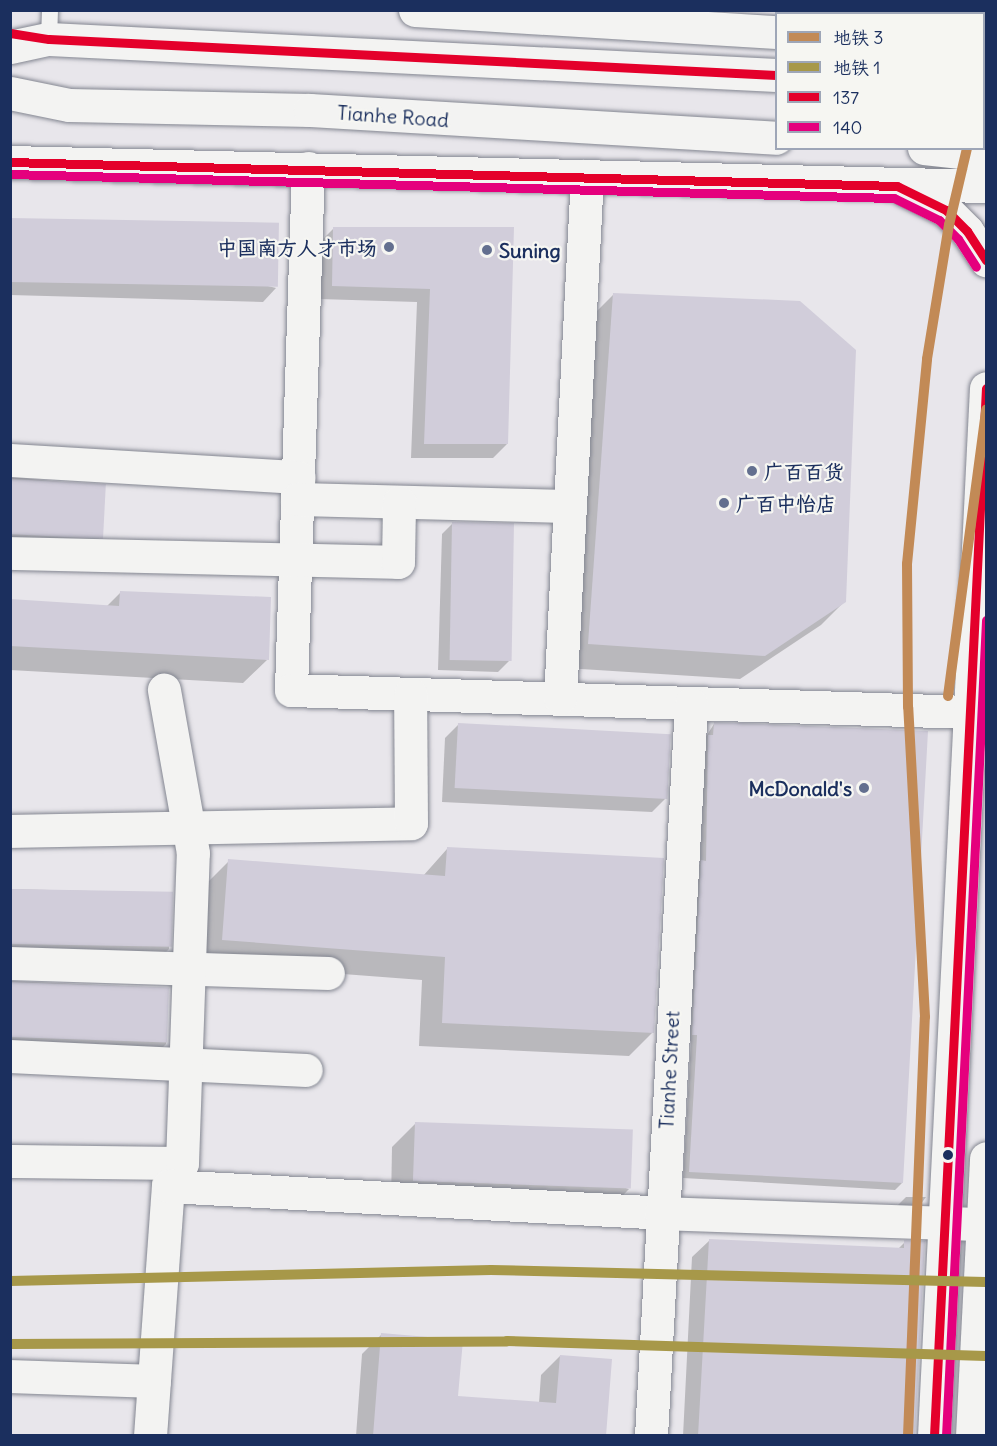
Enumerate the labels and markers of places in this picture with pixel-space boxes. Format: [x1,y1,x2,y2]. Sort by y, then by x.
place label: 中国南方人才市场 [217,235,377,259]
place label: Suning [499,238,561,262]
marker: 中国南方人才市场 [382,240,396,254]
marker: Suning [480,243,494,257]
place label: 广百百货 [764,459,844,483]
marker: 广百百货 [745,464,759,478]
place label: 广百中怡店 [736,491,836,515]
marker: 广百中怡店 [717,496,731,510]
place label: McDonald's [748,776,852,800]
marker: McDonald's [857,781,871,795]
unlabelled marker [942,1149,954,1161]

